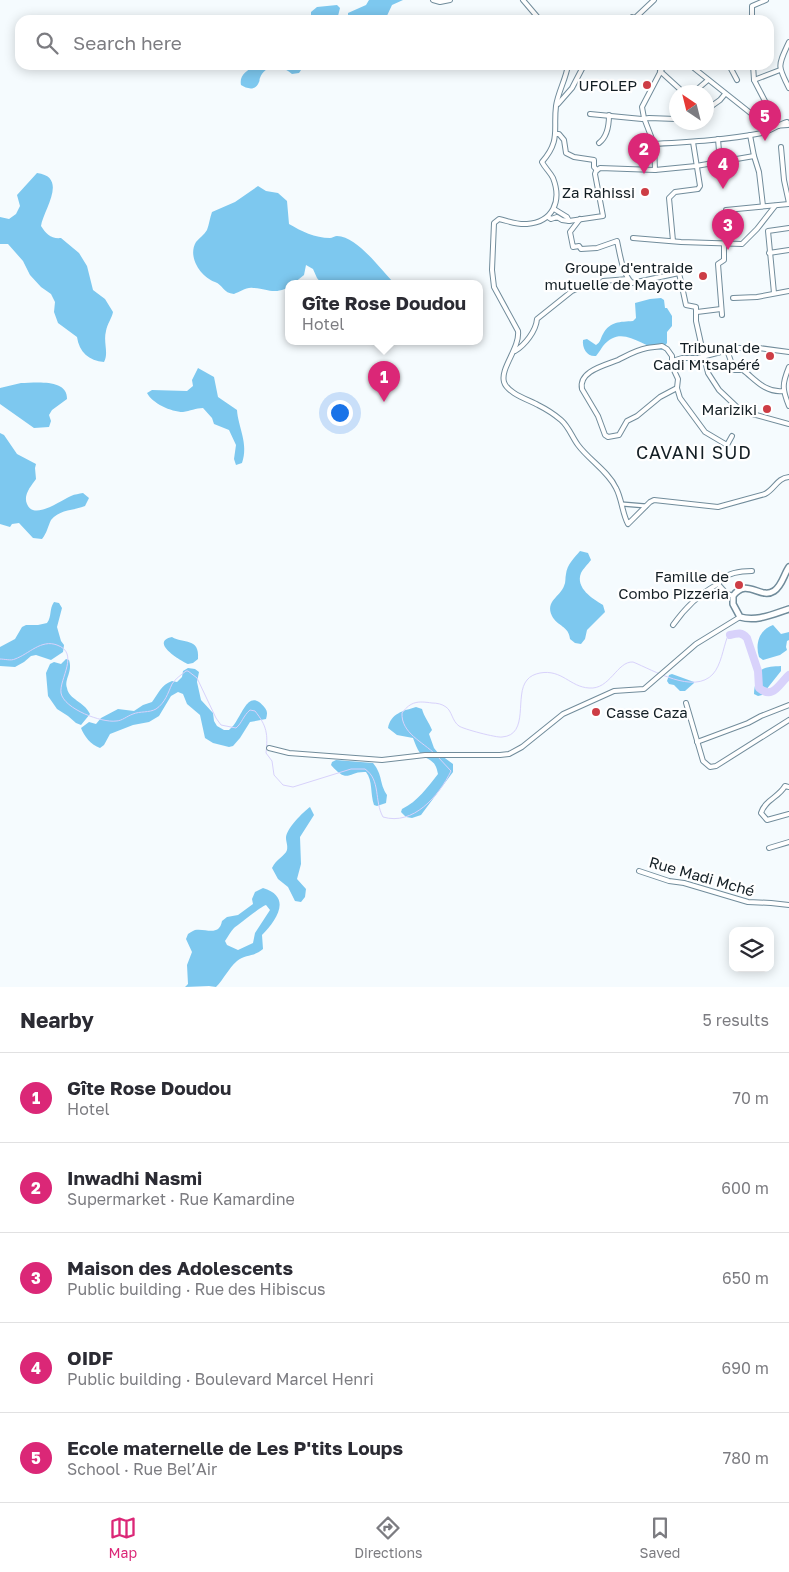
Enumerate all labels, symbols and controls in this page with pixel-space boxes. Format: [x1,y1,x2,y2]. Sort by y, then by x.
search box [15,15,774,70]
icon: search [33,29,61,57]
text: Search here [73,31,182,54]
place label: UFOLEP [579,76,637,94]
marker: UFOLEP [641,79,653,91]
north arrow [669,85,714,130]
pin: 5 [749,100,781,141]
pin: 2 [628,133,660,174]
pin: 4 [707,148,739,189]
place label: Za Rahissi [562,183,635,201]
marker: Za Rahissi [639,186,651,198]
pin: 3 [712,209,744,250]
place label: Groupe d'entraide mutuelle de Mayotte [545,258,693,293]
marker: Groupe d'entraide mutuelle de Mayotte [697,270,709,282]
popup [285,280,483,345]
text: Gîte Rose Doudou [302,291,466,314]
text: Hotel [302,314,344,334]
place label: Tribunal de Cadi M'tsapéré [653,338,760,373]
marker: Tribunal de Cadi M'tsapéré [764,350,776,362]
pin: 1 [368,361,400,402]
your location [327,400,353,426]
place label: Mariziki [702,400,757,418]
marker: Mariziki [761,403,773,415]
district label: CAVANI SUD [636,441,752,463]
place label: Famille de Combo Pizzeria [618,567,729,602]
marker: Famille de Combo Pizzeria [733,579,745,591]
place label: Casse Caza [606,703,688,721]
marker: Casse Caza [590,706,602,718]
street label: Rue Madi Mché [647,852,757,900]
map controls [729,927,774,972]
button: layers [729,927,774,972]
text: Nearby [20,1007,94,1033]
text: 5 results [703,1010,769,1030]
text: Gîte Rose Doudou [67,1076,231,1099]
text: 1 [32,1088,40,1108]
text: 70 m [732,1088,769,1108]
text: Hotel [67,1099,110,1119]
text: Inwadhi Nasmi [67,1166,202,1189]
text: 2 [31,1178,41,1198]
text: 600 m [721,1178,769,1198]
text: Supermarket · Rue Kamardine [67,1189,295,1209]
text: Maison des Adolescents [67,1256,293,1279]
text: 3 [31,1268,41,1288]
text: 650 m [722,1268,769,1288]
text: Public building · Rue des Hibiscus [67,1279,326,1299]
text: OIDF [67,1346,113,1369]
text: 4 [31,1358,41,1378]
text: 690 m [722,1358,769,1378]
text: Public building · Boulevard Marcel Henri [67,1369,374,1389]
text: Ecole maternelle de Les P'tits Loups [67,1436,403,1459]
text: 5 [31,1448,41,1468]
text: 780 m [723,1448,769,1468]
text: School · Rue Bel’Air [67,1459,217,1479]
tab: Map [109,1514,137,1561]
tab: Directions [354,1514,423,1561]
tab: Saved [640,1514,680,1561]

